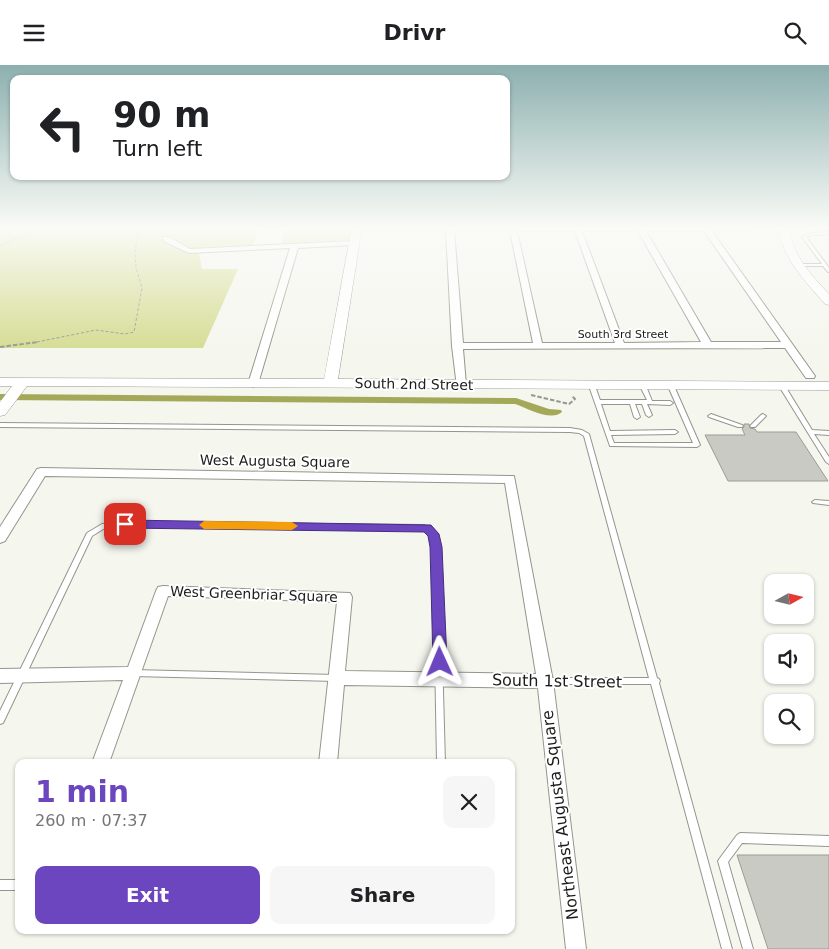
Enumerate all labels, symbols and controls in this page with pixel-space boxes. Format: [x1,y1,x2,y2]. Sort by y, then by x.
icon: menu [20,19,48,47]
icon: search [781,19,809,47]
text: Drivr [384,20,445,45]
icon: left [30,95,95,160]
text: 90 m [113,95,210,135]
text: Turn left [113,136,202,161]
street label: South 3rd Street [578,328,669,341]
street label: South 2nd Street [354,375,474,393]
street label: West Augusta Square [200,452,350,470]
pin [104,503,146,545]
icon: arrive [111,510,139,538]
north arrow [764,574,814,624]
map controls [764,574,814,744]
street label: West Greenbriar Square [170,583,338,605]
button: sound [764,634,814,684]
position arrow [413,635,465,687]
street label: South 1st Street [492,670,622,692]
button: search [764,694,814,744]
street label: Northeast Augusta Square [538,709,582,921]
text: 1 min [35,774,129,809]
button: close [443,776,495,828]
text: 260 m · 07:37 [35,811,148,830]
button: Exit [35,866,260,924]
button: Share [270,866,495,924]

